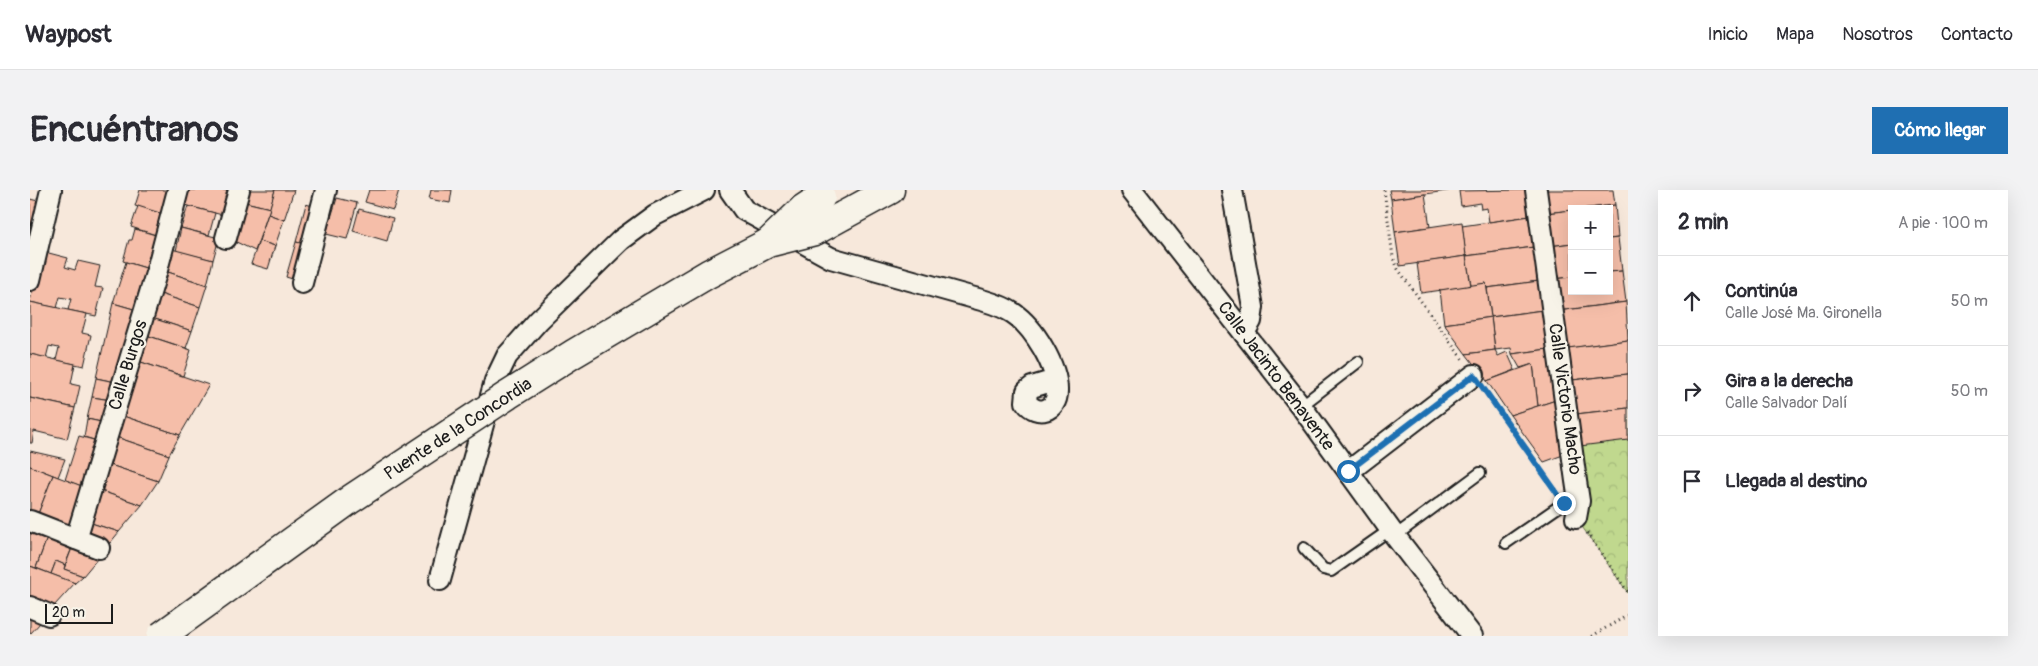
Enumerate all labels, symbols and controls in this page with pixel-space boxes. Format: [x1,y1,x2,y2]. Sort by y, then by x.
text: Waypost [25,20,112,49]
text: Inicio [1707,23,1748,46]
text: Mapa [1776,23,1814,46]
text: Nosotros [1842,23,1913,46]
text: Contacto [1941,23,2013,46]
button: Cómo llegar [1872,107,2008,154]
text: Encuéntranos [30,108,238,152]
map controls [1568,205,1613,295]
button: + [1568,205,1613,250]
text: 2 min [1678,209,1728,236]
text: A pie · 100 m [1898,213,1988,233]
button: − [1568,250,1613,295]
text: Continúa [1725,279,1798,303]
icon: ahead [1678,287,1706,315]
text: 50 m [1951,291,1988,311]
street label: Calle Jacinto Benavente [1212,297,1340,455]
text: Calle José Mª. Gironella [1725,303,1882,323]
street label: Calle Burgos [103,317,153,413]
street label: Calle Victorio Macho [1543,322,1587,477]
text: Gira a la derecha [1725,369,1853,393]
street label: Puente de la Concordia [380,373,536,485]
icon: right [1678,377,1706,405]
text: 50 m [1951,381,1988,401]
text: Calle Salvador Dalí [1725,393,1848,413]
route start [1337,460,1360,483]
icon: arrive [1678,467,1706,495]
text: Llegada al destino [1725,469,1867,493]
route end [1553,492,1576,515]
scale bar [45,601,112,624]
text: 20 m [52,604,85,621]

